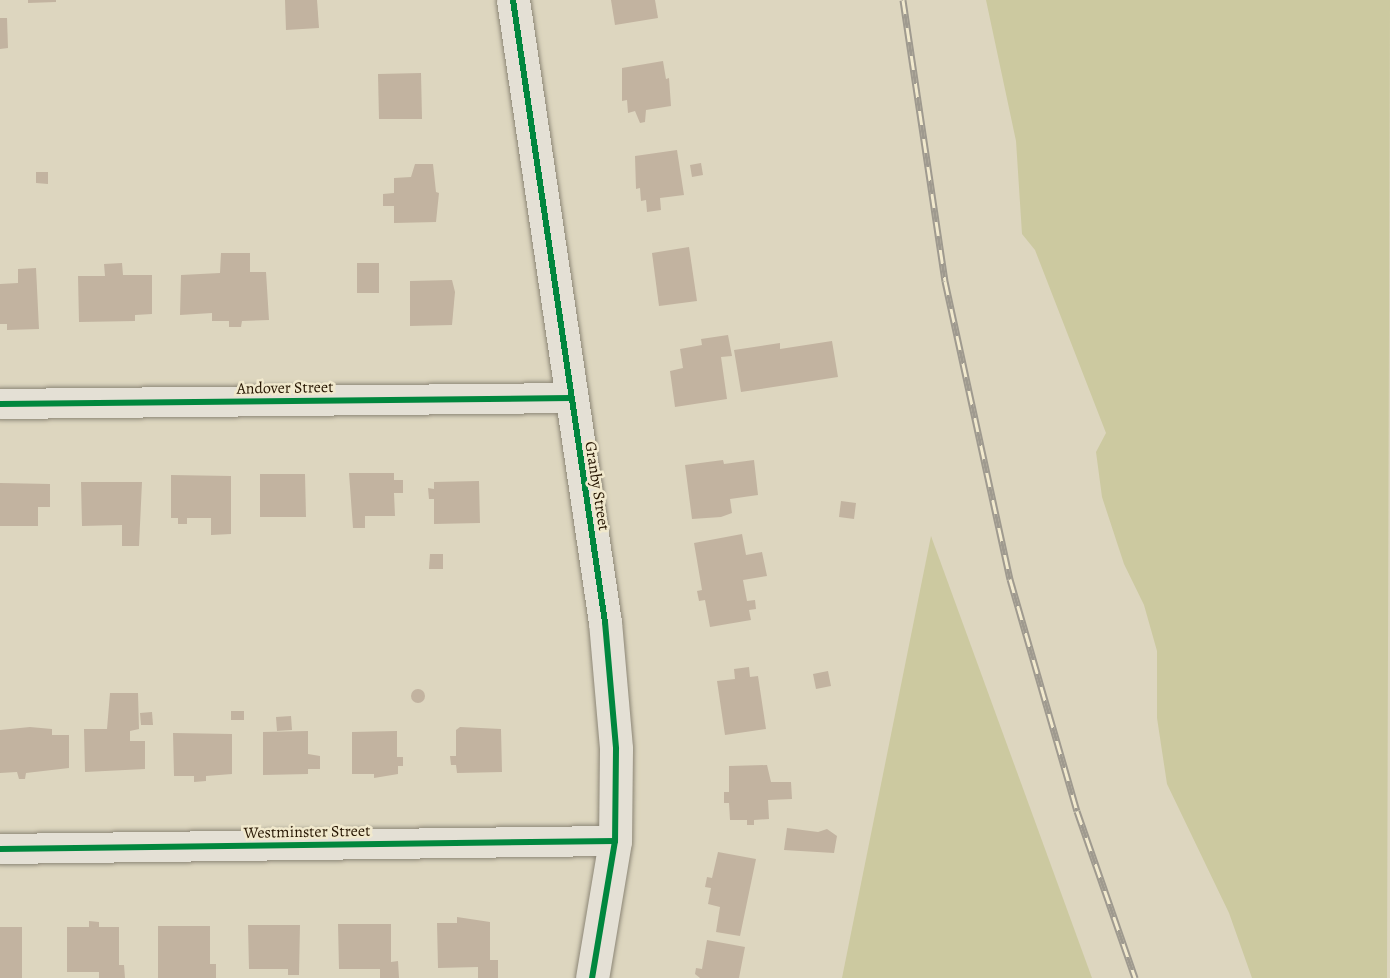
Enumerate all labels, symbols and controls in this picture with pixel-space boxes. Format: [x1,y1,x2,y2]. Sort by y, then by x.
street label: Andover Street [236,378,334,398]
street label: Granby Street [580,440,614,532]
street label: Westminster Street [243,821,371,843]

